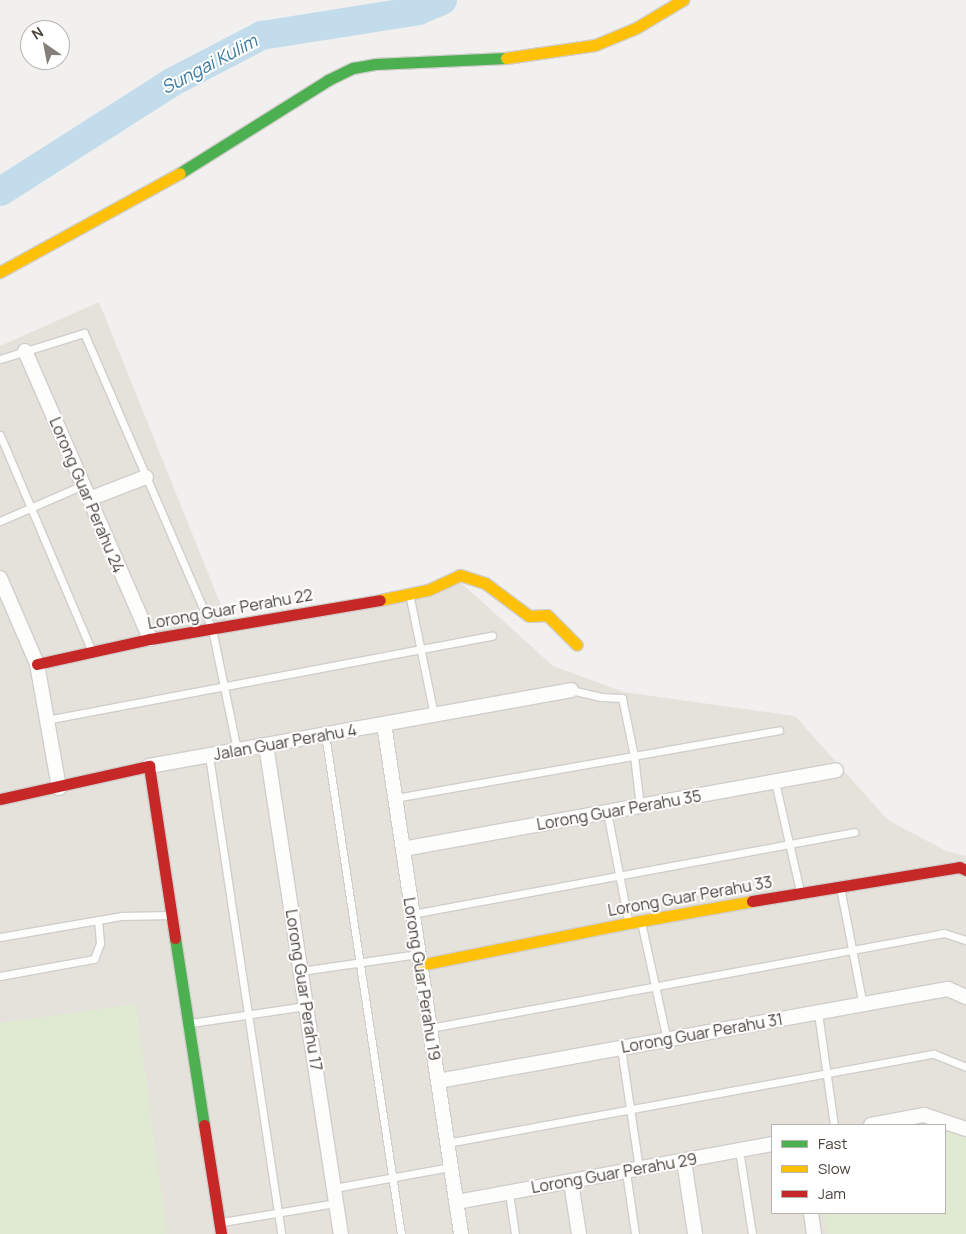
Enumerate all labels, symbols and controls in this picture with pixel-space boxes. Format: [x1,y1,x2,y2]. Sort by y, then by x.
north arrow [20,20,70,70]
text: N [28,22,46,44]
water label: Sungai Kulim [157,30,261,98]
street label: Lorong Guar Perahu 24 [45,414,129,576]
street label: Lorong Guar Perahu 22 [146,585,314,633]
street label: Jalan Guar Perahu 4 [212,720,358,764]
street label: Lorong Guar Perahu 35 [535,786,703,834]
street label: Lorong Guar Perahu 33 [606,872,774,920]
street label: Lorong Guar Perahu 19 [400,896,444,1062]
street label: Lorong Guar Perahu 17 [282,908,326,1072]
street label: Lorong Guar Perahu 31 [620,1009,784,1057]
legend [771,1124,946,1214]
text: Fast [818,1133,847,1154]
street label: Lorong Guar Perahu 29 [530,1149,698,1197]
text: Slow [818,1158,851,1179]
text: Jam [818,1183,846,1204]

